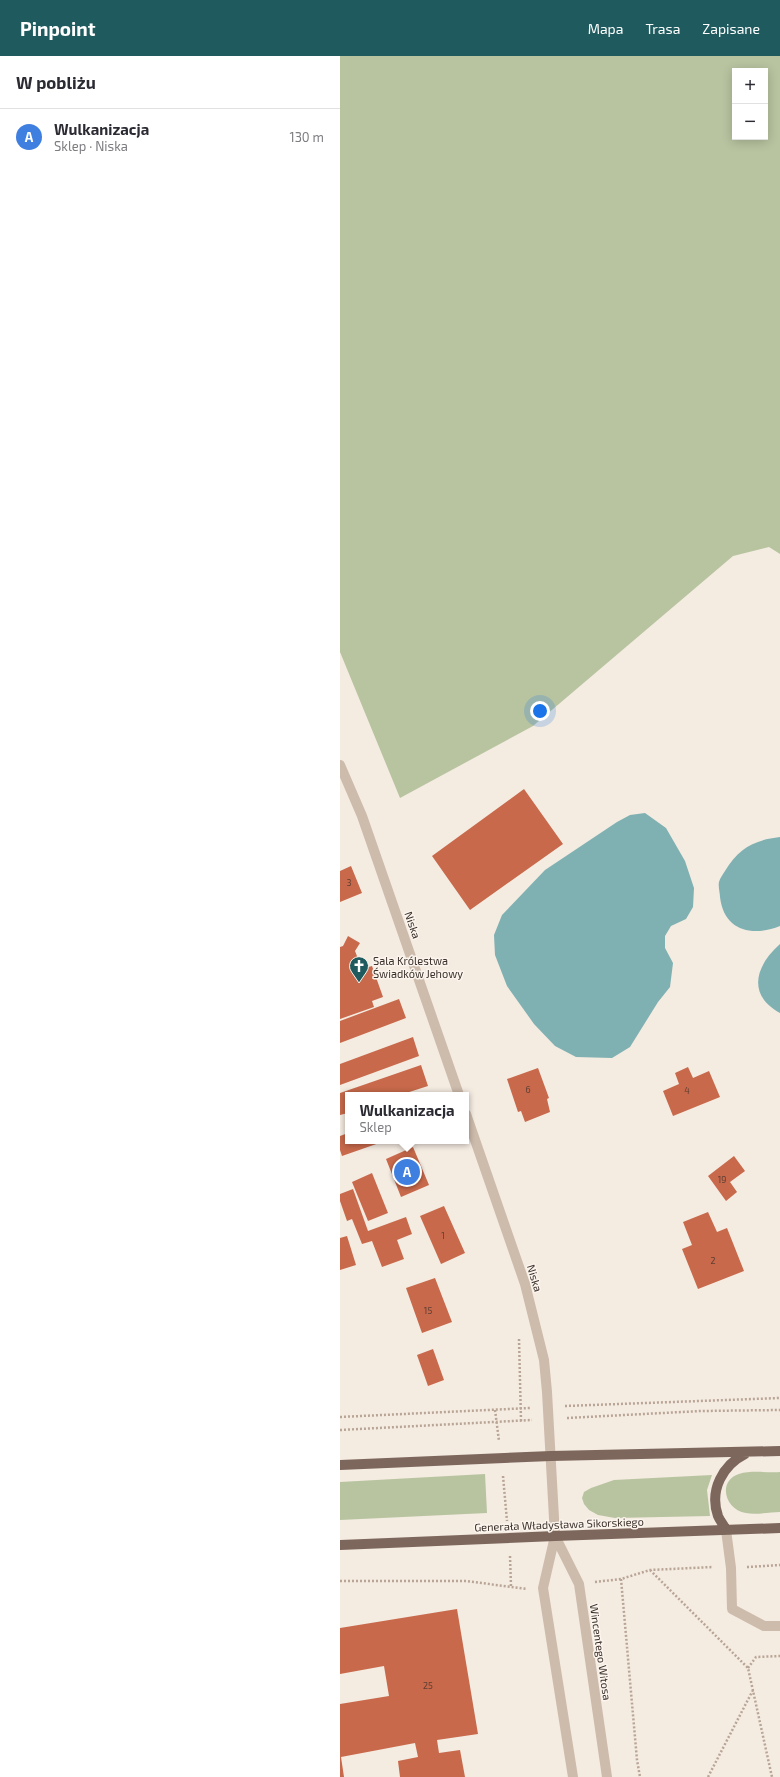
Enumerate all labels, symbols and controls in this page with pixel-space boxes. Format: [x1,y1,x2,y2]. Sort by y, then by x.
text: Pinpoint [20,17,95,40]
text: Mapa [588,20,623,37]
text: Trasa [645,20,680,37]
text: Zapisane [702,20,760,37]
map controls [732,68,768,140]
button: + [732,68,768,104]
text: W pobliżu [16,72,96,92]
button: − [732,104,768,140]
text: Wulkanizacja [54,120,149,138]
text: A [25,129,33,145]
text: 130 m [289,129,324,145]
text: Sklep · Niska [54,138,128,154]
your location [530,701,550,721]
house number: 3 [346,877,352,888]
street label: Niska [402,910,424,940]
place label: Sala Królestwa Świadków Jehowy [373,954,463,980]
church icon: Sala Królestwa Świadków Jehowy [348,955,370,983]
house number: 6 [525,1084,531,1095]
house number: 4 [684,1085,690,1096]
popup [345,1092,469,1144]
text: Wulkanizacja [359,1101,455,1119]
text: Sklep [359,1119,392,1135]
pin: A [394,1157,420,1187]
house number: 19 [718,1174,726,1185]
house number: 1 [441,1230,445,1241]
house number: 2 [710,1255,716,1266]
street label: Niska [525,1263,545,1293]
house number: 15 [424,1305,432,1316]
street label: Generała Władysława Sikorskiego [474,1515,644,1533]
street label: Wincentego Witosa [588,1603,614,1701]
house number: 25 [423,1680,433,1691]

